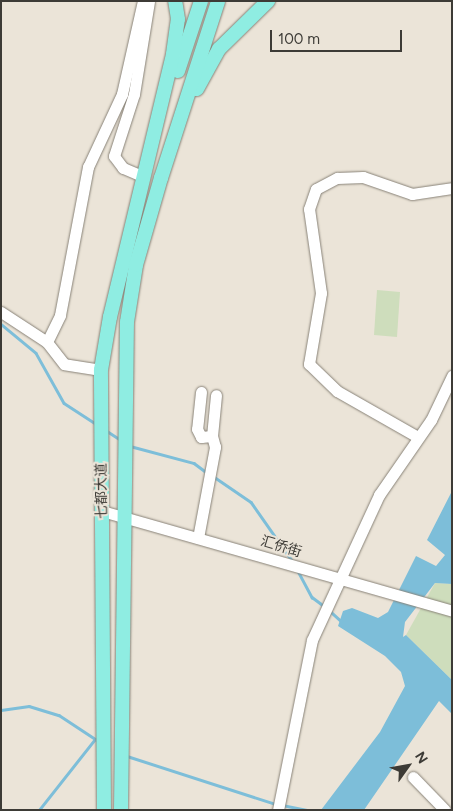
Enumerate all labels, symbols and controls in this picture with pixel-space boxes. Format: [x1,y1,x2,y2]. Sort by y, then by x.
scale bar [273,20,406,52]
text: 100 m [278,30,320,48]
street label: 七都大道 [93,463,111,519]
street label: 汇侨街 [258,533,304,561]
north arrow [383,741,433,791]
text: N [411,749,431,767]

